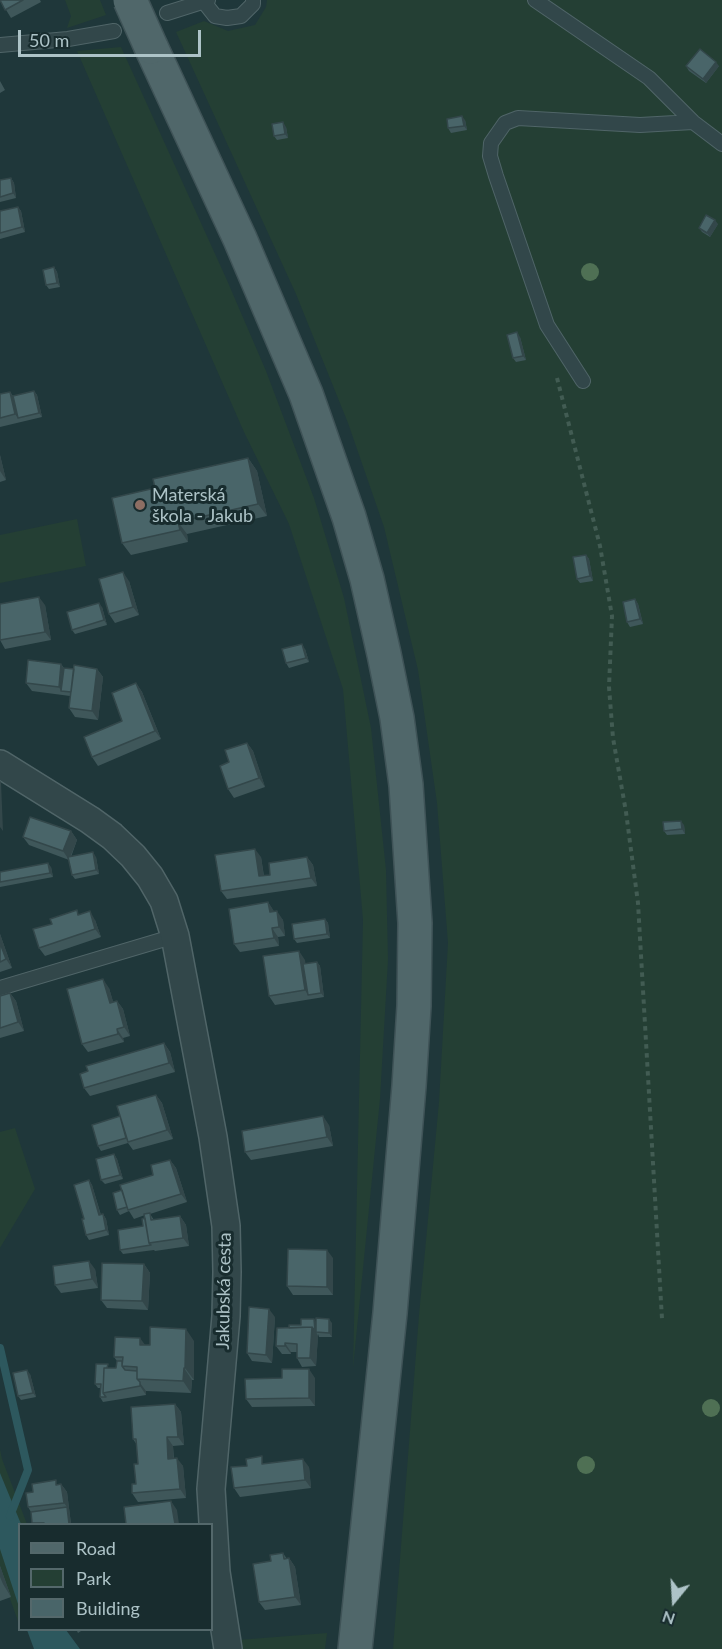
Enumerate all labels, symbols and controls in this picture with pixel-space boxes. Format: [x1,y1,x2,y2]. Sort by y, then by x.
scale bar [21,18,204,56]
text: 50 m [29,29,69,51]
place label: Materská škola - Jakub [152,484,253,526]
marker: Materská škola - Jakub [133,498,147,512]
street label: Jakubská cesta [212,1232,236,1350]
legend [18,1523,213,1631]
text: Road [76,1537,116,1559]
text: Park [76,1567,111,1589]
north arrow [644,1571,704,1631]
text: Building [76,1597,140,1619]
text: N [659,1608,677,1630]

